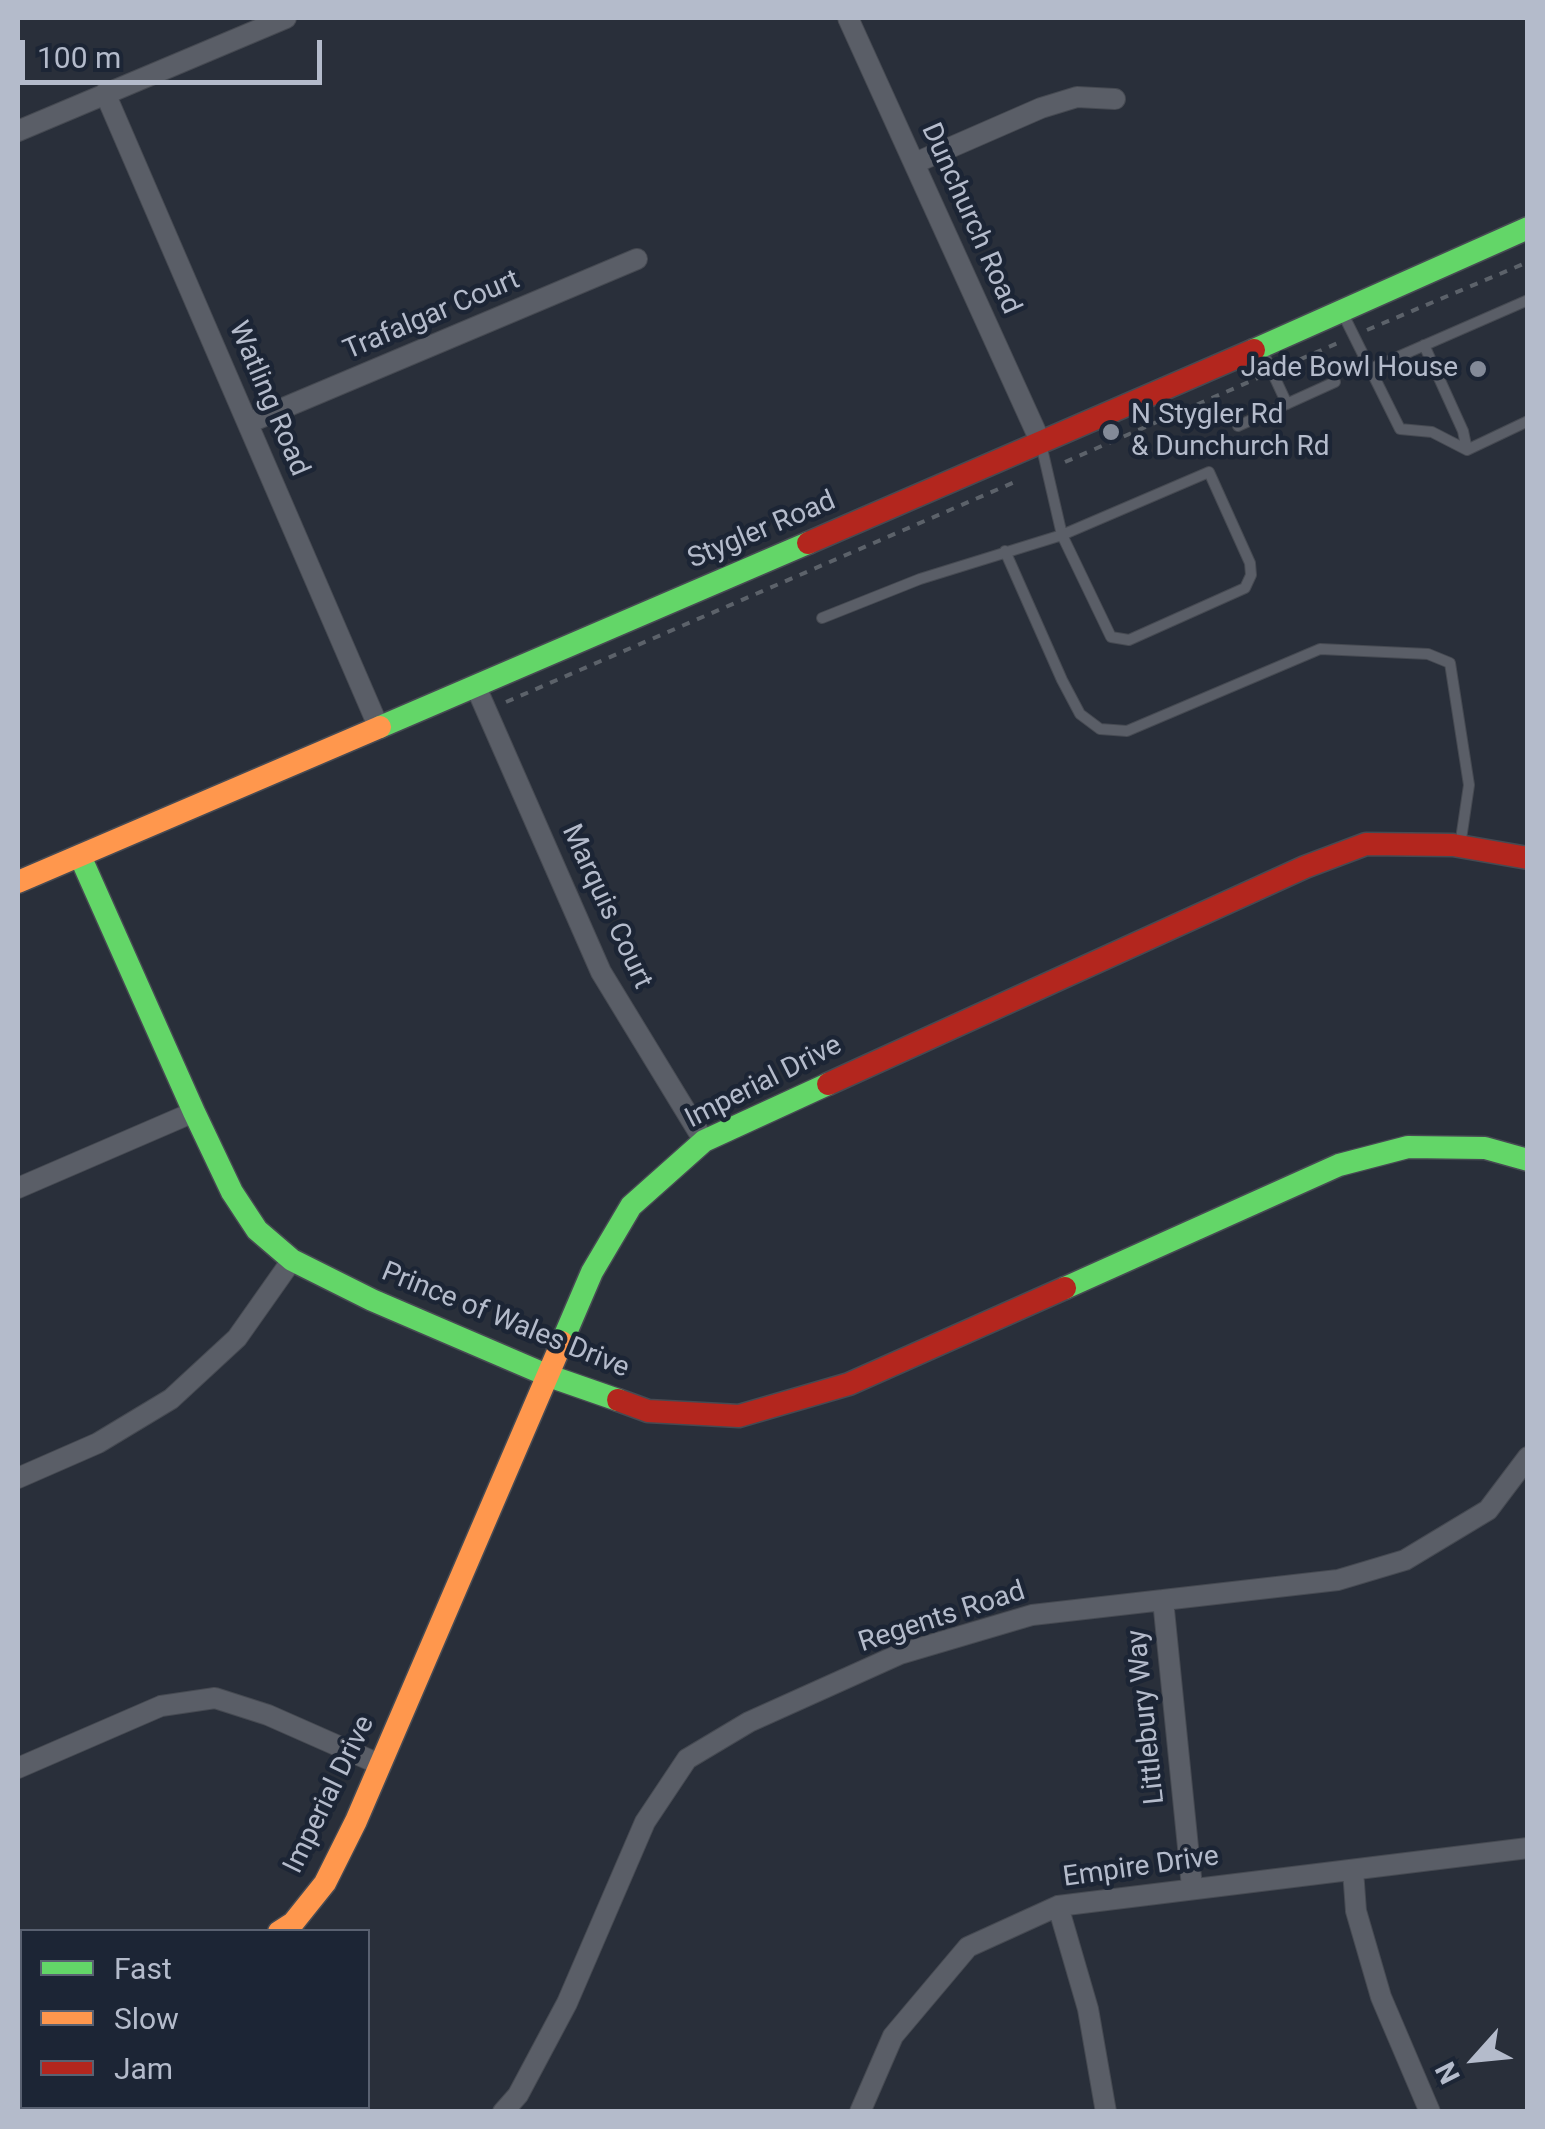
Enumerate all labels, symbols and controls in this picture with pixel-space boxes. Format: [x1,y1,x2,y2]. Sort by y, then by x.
scale bar [25,20,328,82]
text: 100 m [37,40,121,75]
street label: Dunchurch Road [913,118,1027,320]
street label: Trafalgar Court [339,264,525,368]
street label: Watling Road [220,317,316,481]
place label: Jade Bowl House [1241,352,1458,386]
marker: Jade Bowl House [1467,358,1489,380]
place label: N Stygler Rd & Dunchurch Rd [1131,399,1329,465]
marker: N Stygler Rd & Dunchurch Rd [1100,421,1122,443]
street label: Stygler Road [683,485,841,577]
street label: Marquis Court [553,820,659,994]
street label: Imperial Drive [680,1029,848,1137]
street label: Prince of Wales Drive [376,1256,634,1386]
street label: Regents Road [855,1575,1029,1661]
street label: Littlebury Way [1121,1628,1173,1806]
street label: Imperial Drive [277,1711,383,1879]
street label: Empire Drive [1061,1840,1221,1896]
legend [20,1929,370,2109]
text: Fast [114,1951,172,1986]
text: Slow [114,2001,179,2036]
north arrow [1425,2009,1525,2109]
text: Jam [114,2051,173,2086]
text: N [1429,2057,1467,2089]

